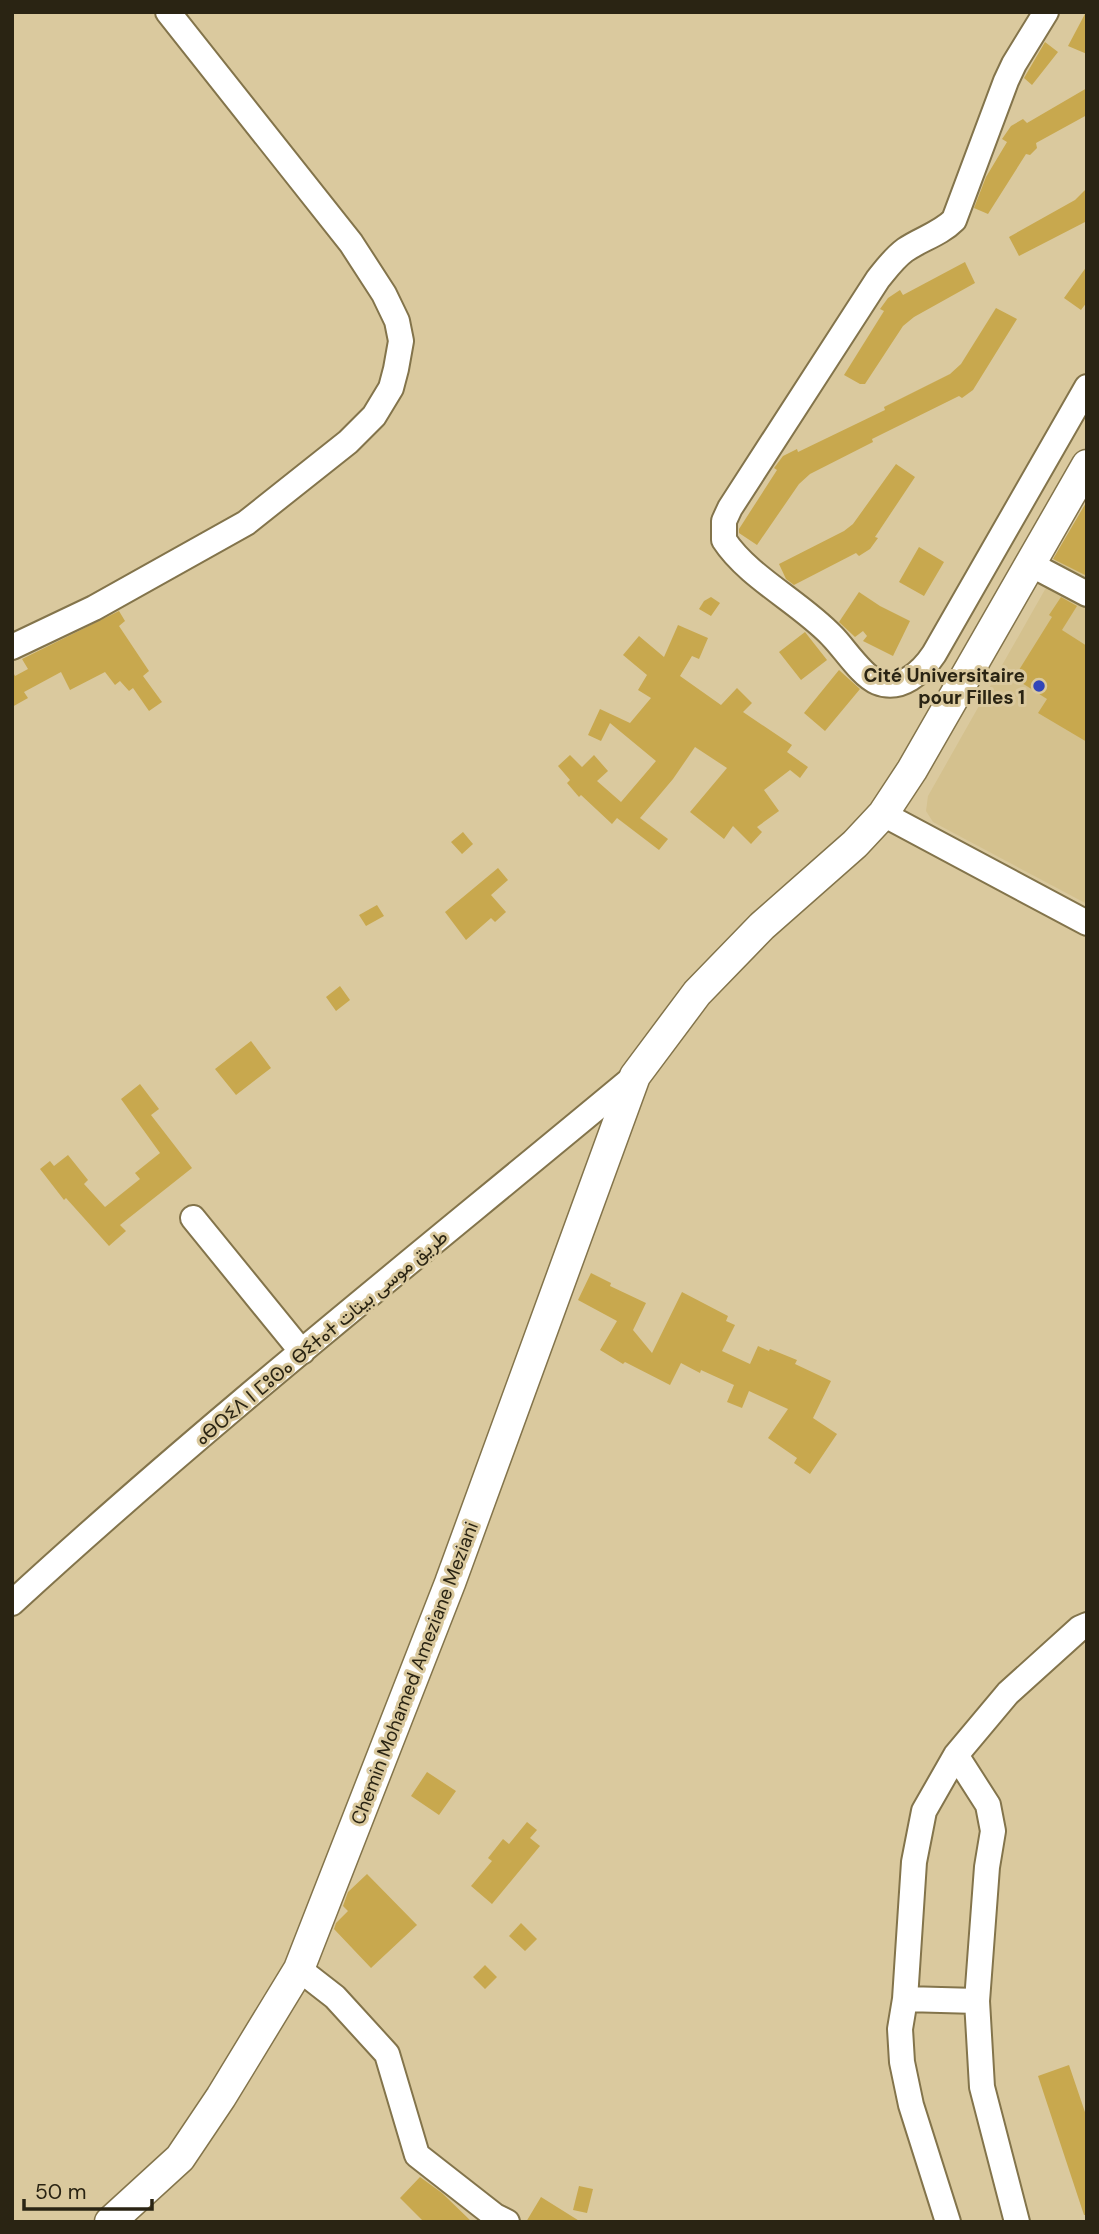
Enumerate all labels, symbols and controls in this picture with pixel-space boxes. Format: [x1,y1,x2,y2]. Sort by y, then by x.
place label: Cité Universitaire pour Filles 1 [863,663,1025,710]
marker: Cité Universitaire pour Filles 1 [1031,678,1047,694]
street label: ⴰⴱⵔⵉⴷ ⵏ ⵎⵓⵙⴰ ⴱⵉⵜⴰⵜ طريق موسى بيتات [190,1224,453,1450]
street label: Chemin Mohamed Ameziane Meziani [345,1518,484,1828]
scale bar [24,2168,152,2212]
text: 50 m [35,2178,86,2206]

